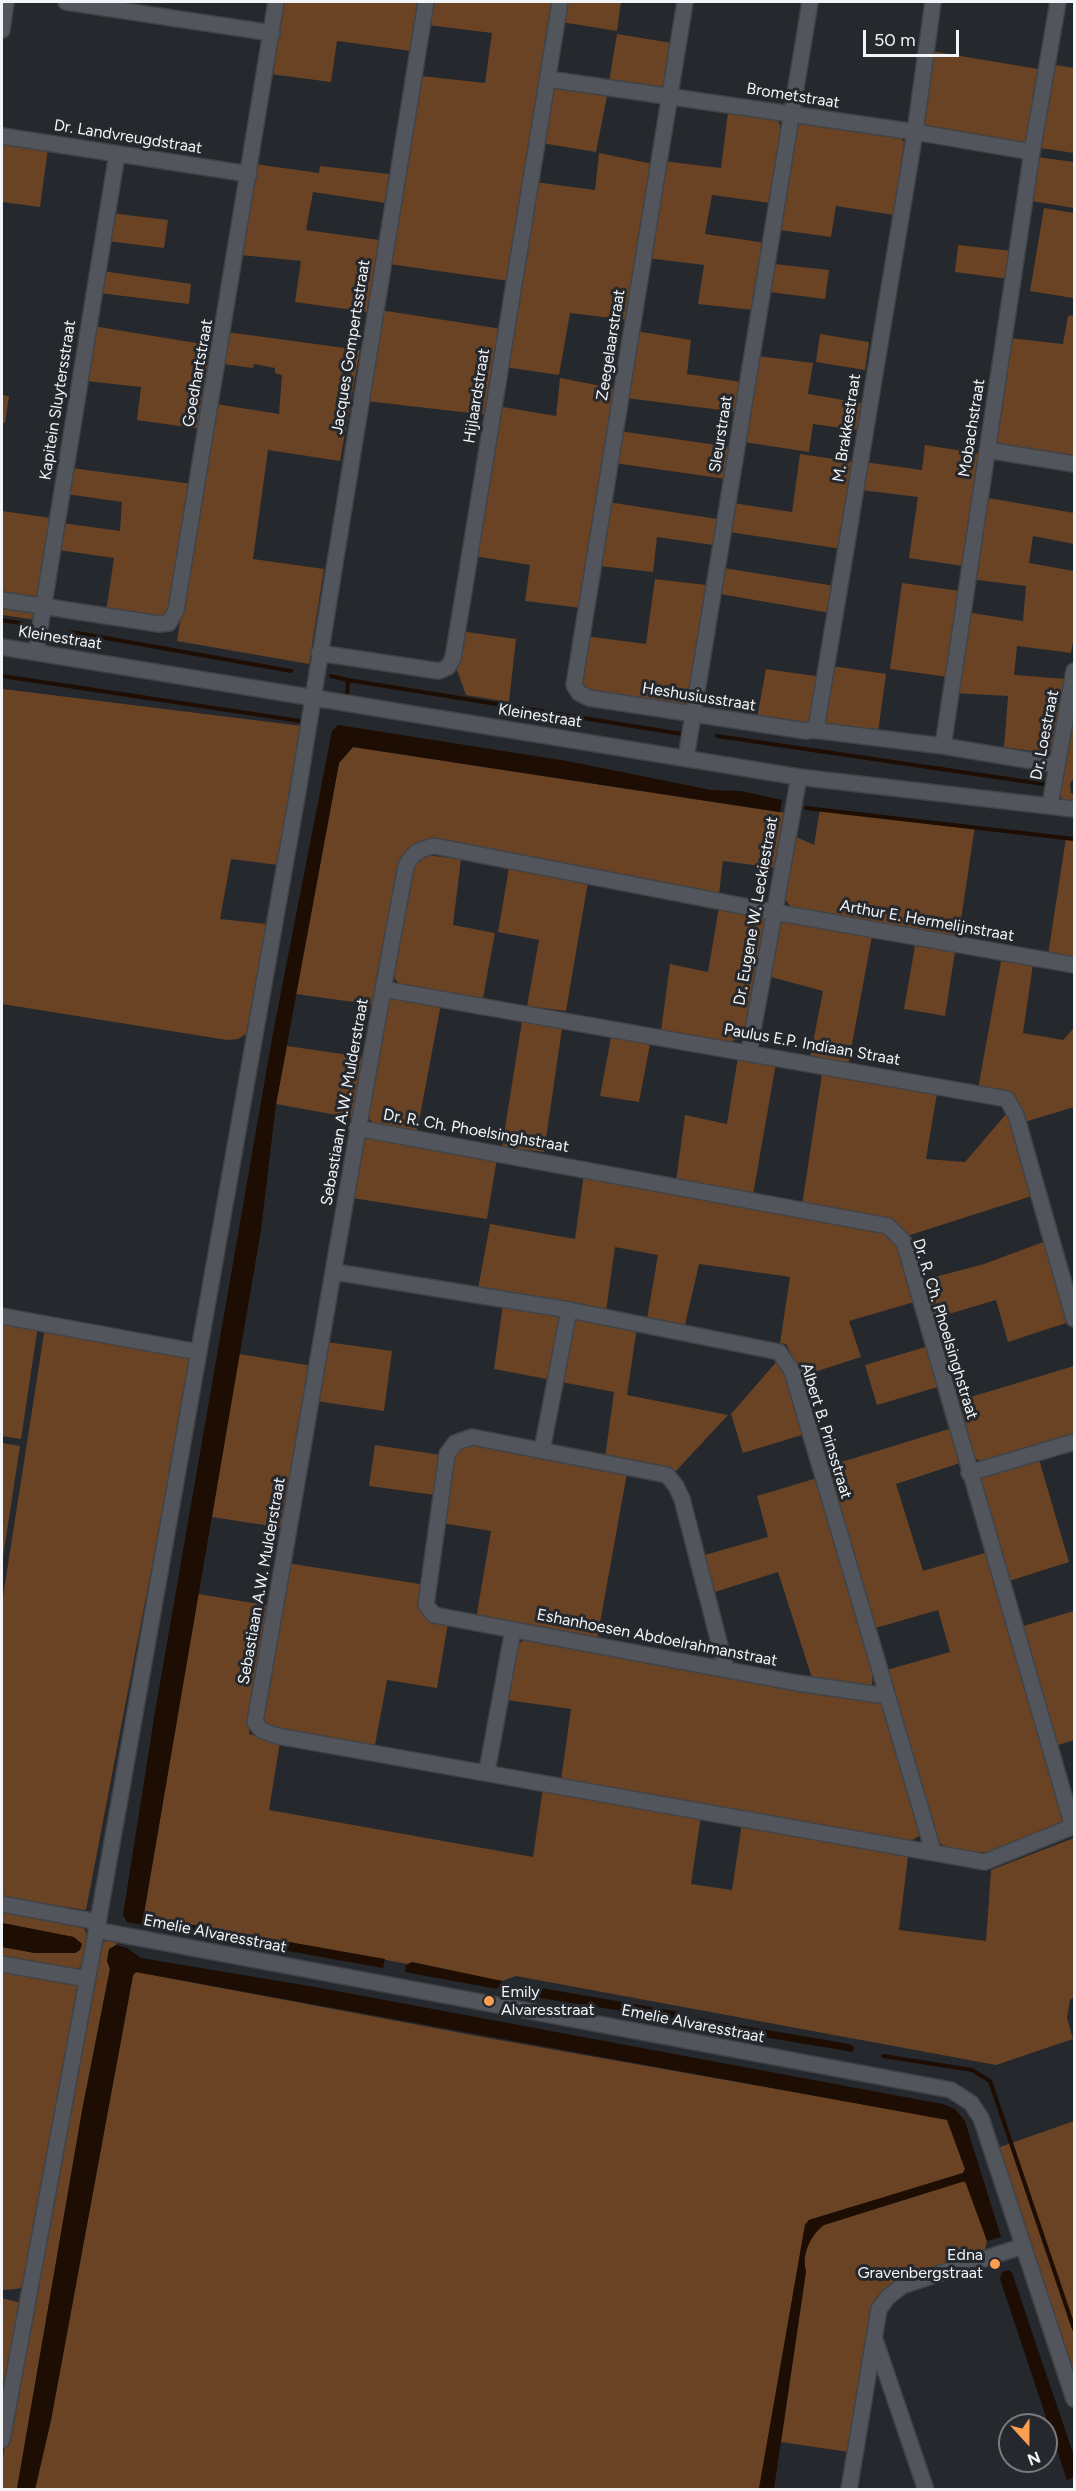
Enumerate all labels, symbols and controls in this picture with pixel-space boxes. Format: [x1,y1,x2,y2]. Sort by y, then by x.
scale bar [866,18,962,56]
text: 50 m [874,29,916,51]
street label: Brometstraat [745,79,841,113]
street label: Dr. Landvreugdstraat [52,116,204,158]
street label: Jacques Gompertsstraat [328,258,374,436]
street label: Zeegelaarstraat [593,288,629,402]
street label: Goedhartstraat [179,317,217,429]
street label: Kapitein Sluytersstraat [36,319,80,481]
street label: Hijlaardstraat [460,347,494,445]
street label: M. Brakkestraat [829,372,865,484]
street label: Mobachstraat [955,378,989,478]
street label: Sleurstraat [705,394,737,474]
street label: Kleinestraat [17,622,103,654]
street label: Heshusiusstraat [641,679,757,715]
street label: Dr. Loestraat [1027,688,1063,782]
street label: Kleinestraat [497,700,583,732]
street label: Dr. Eugene W. Leckiestraat [730,815,782,1007]
street label: Arthur E. Hermelijnstraat [838,896,1016,946]
street label: Sebastiaan A.W. Mulderstraat [317,997,373,1207]
street label: Paulus E.P. Indiaan Straat [722,1020,902,1070]
street label: Dr. R. Ch. Phoelsinghstraat [382,1105,570,1157]
street label: Dr. R. Ch. Phoelsinghstraat [908,1236,982,1422]
street label: Albert B. Prinsstraat [796,1361,856,1501]
street label: Sebastiaan A.W. Mulderstraat [234,1476,290,1686]
street label: Eshanhoesen Abdoelrahmanstraat [535,1605,779,1671]
street label: Emelie Alvaresstraat [142,1911,288,1957]
place label: Emily Alvaresstraat [501,1982,595,2020]
marker: Emily Alvaresstraat [482,1994,496,2008]
street label: Emelie Alvaresstraat [620,2001,766,2047]
place label: Edna Gravenbergstraat [857,2245,983,2283]
marker: Edna Gravenbergstraat [988,2257,1002,2271]
north arrow [998,2413,1058,2473]
text: N [1025,2447,1043,2469]

